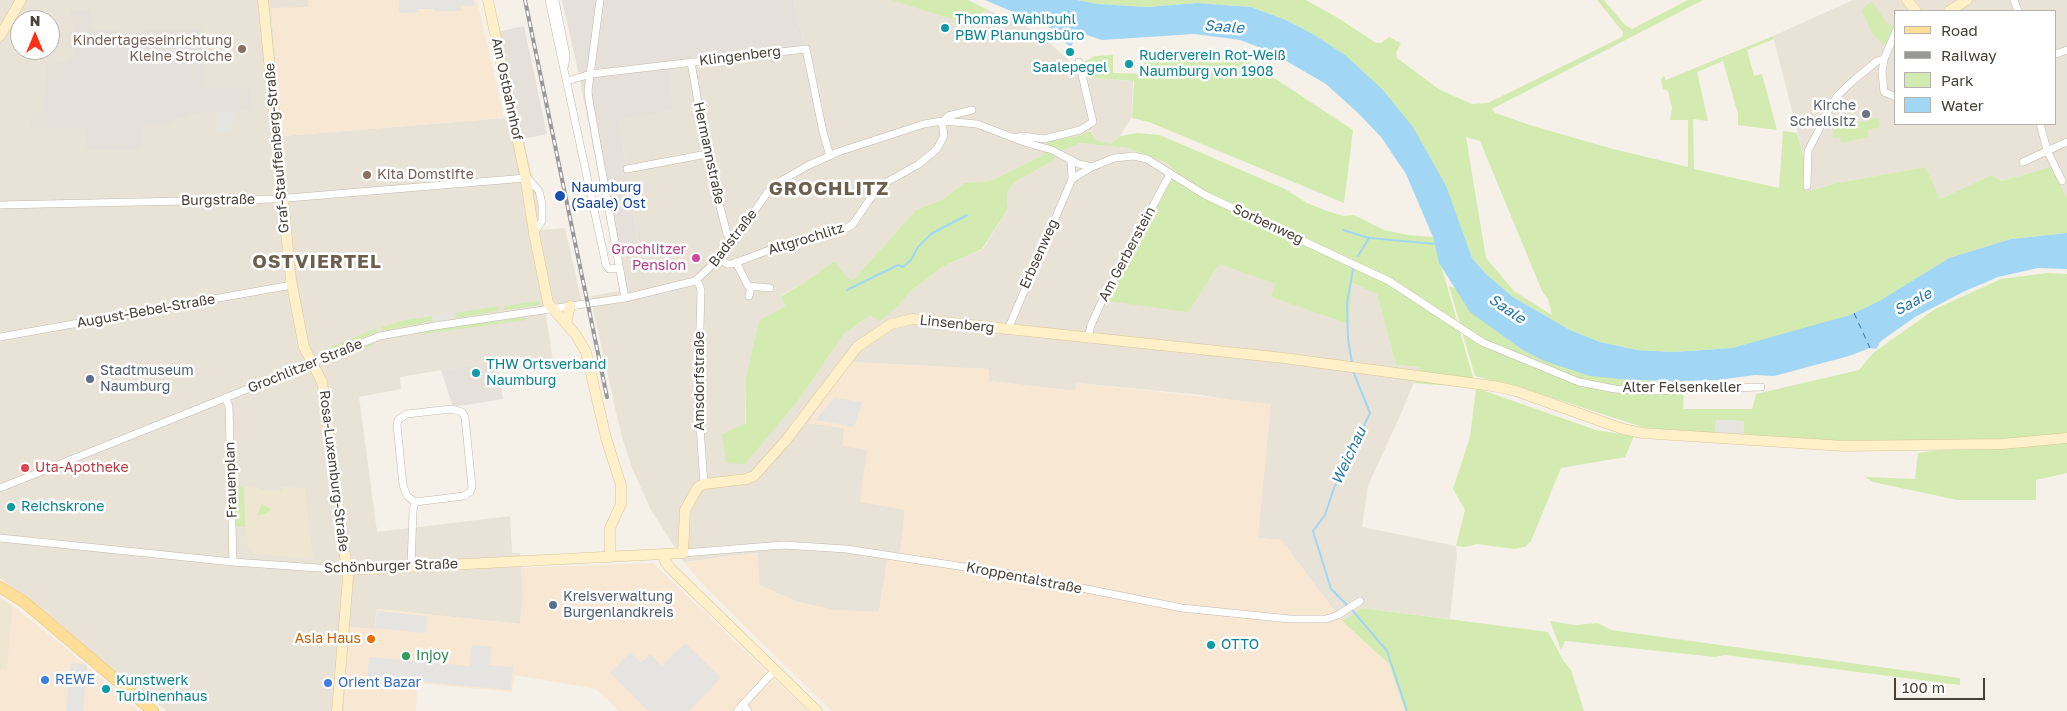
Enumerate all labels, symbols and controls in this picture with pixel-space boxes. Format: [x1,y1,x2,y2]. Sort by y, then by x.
north arrow [10,10,60,60]
legend [1894,10,2057,125]
text: N [30,12,40,29]
place label: Thomas Wahlbuhl PBW Planungsbüro [955,12,1084,44]
water label: Saale [1203,17,1245,37]
text: Road [1941,21,1978,39]
marker: Thomas Wahlbuhl PBW Planungsbüro [939,22,951,34]
place label: Kindertageseinrichtung Kleine Strolche [73,33,232,65]
street label: Am Ostbahnhof [488,36,526,142]
marker: Kindertageseinrichtung Kleine Strolche [236,43,248,55]
street label: Klingenberg [698,43,782,69]
marker: Saalepegel [1064,46,1076,58]
text: Railway [1941,46,1997,64]
place label: Ruderverein Rot-Weiß Naumburg von 1908 [1139,48,1286,80]
marker: Ruderverein Rot-Weiß Naumburg von 1908 [1123,58,1135,70]
place label: Saalepegel [1032,60,1108,76]
street label: Graf-Stauffenberg-Straße [261,62,293,234]
text: Park [1941,71,1973,89]
text: Water [1941,96,1984,114]
place label: Kirche Schellsitz [1790,98,1856,130]
street label: Hermannstraße [690,100,728,206]
marker: Kirche Schellsitz [1860,108,1872,120]
place label: Kita Domstifte [377,167,474,183]
marker: Kita Domstifte [361,169,373,181]
district label: GROCHLITZ [768,178,890,200]
place label: Naumburg (Saale) Ost [571,180,646,212]
marker: Naumburg (Saale) Ost [553,189,567,203]
street label: Burgstraße [181,191,255,209]
street label: Sorbenweg [1230,200,1306,248]
street label: Am Gerberstein [1095,204,1159,304]
street label: Badstraße [705,206,761,270]
street label: Erbsenweg [1016,217,1062,291]
street label: Altgrochlitz [766,219,846,259]
place label: Grochlitzer Pension [611,242,686,274]
district label: OSTVIERTEL [251,251,383,273]
marker: Grochlitzer Pension [690,252,702,264]
water label: Saale [1891,284,1935,320]
water label: Saale [1485,290,1529,328]
street label: August-Bebel-Straße [76,291,216,331]
street label: Linsenberg [919,312,995,336]
street label: Amsdorfstraße [692,331,708,431]
street label: Grochlitzer Straße [245,335,365,397]
place label: THW Ortsverband Naumburg [486,357,606,390]
place label: Stadtmuseum Naumburg [100,363,194,396]
marker: THW Ortsverband Naumburg [470,367,482,379]
marker: Stadtmuseum Naumburg [84,373,96,385]
street label: Alter Felsenkeller [1622,380,1742,396]
street label: Rosa-Luxemburg-Straße [316,389,352,553]
water label: Weichau [1328,424,1370,488]
street label: Frauenplan [221,442,241,518]
place label: Uta-Apotheke [35,460,129,476]
marker: Uta-Apotheke [19,462,31,474]
place label: Reichskrone [21,499,104,515]
marker: Reichskrone [5,501,17,513]
street label: Schönburger Straße [324,555,458,577]
street label: Kroppentalstraße [965,559,1083,597]
place label: Kreisverwaltung Burgenlandkreis [563,589,674,622]
marker: Kreisverwaltung Burgenlandkreis [547,599,559,611]
place label: Asia Haus [295,631,361,647]
marker: Asia Haus [365,633,377,645]
place label: OTTO [1221,637,1259,653]
marker: OTTO [1205,639,1217,651]
place label: Injoy [416,648,449,664]
marker: Injoy [400,650,412,662]
scale bar [1897,668,1988,700]
place label: REWE [55,672,95,688]
place label: Kunstwerk Turbinenhaus [116,673,207,706]
marker: REWE [39,674,51,686]
place label: Orient Bazar [338,675,421,691]
marker: Orient Bazar [322,677,334,689]
text: 100 m [1902,678,1945,696]
marker: Kunstwerk Turbinenhaus [100,683,112,695]

